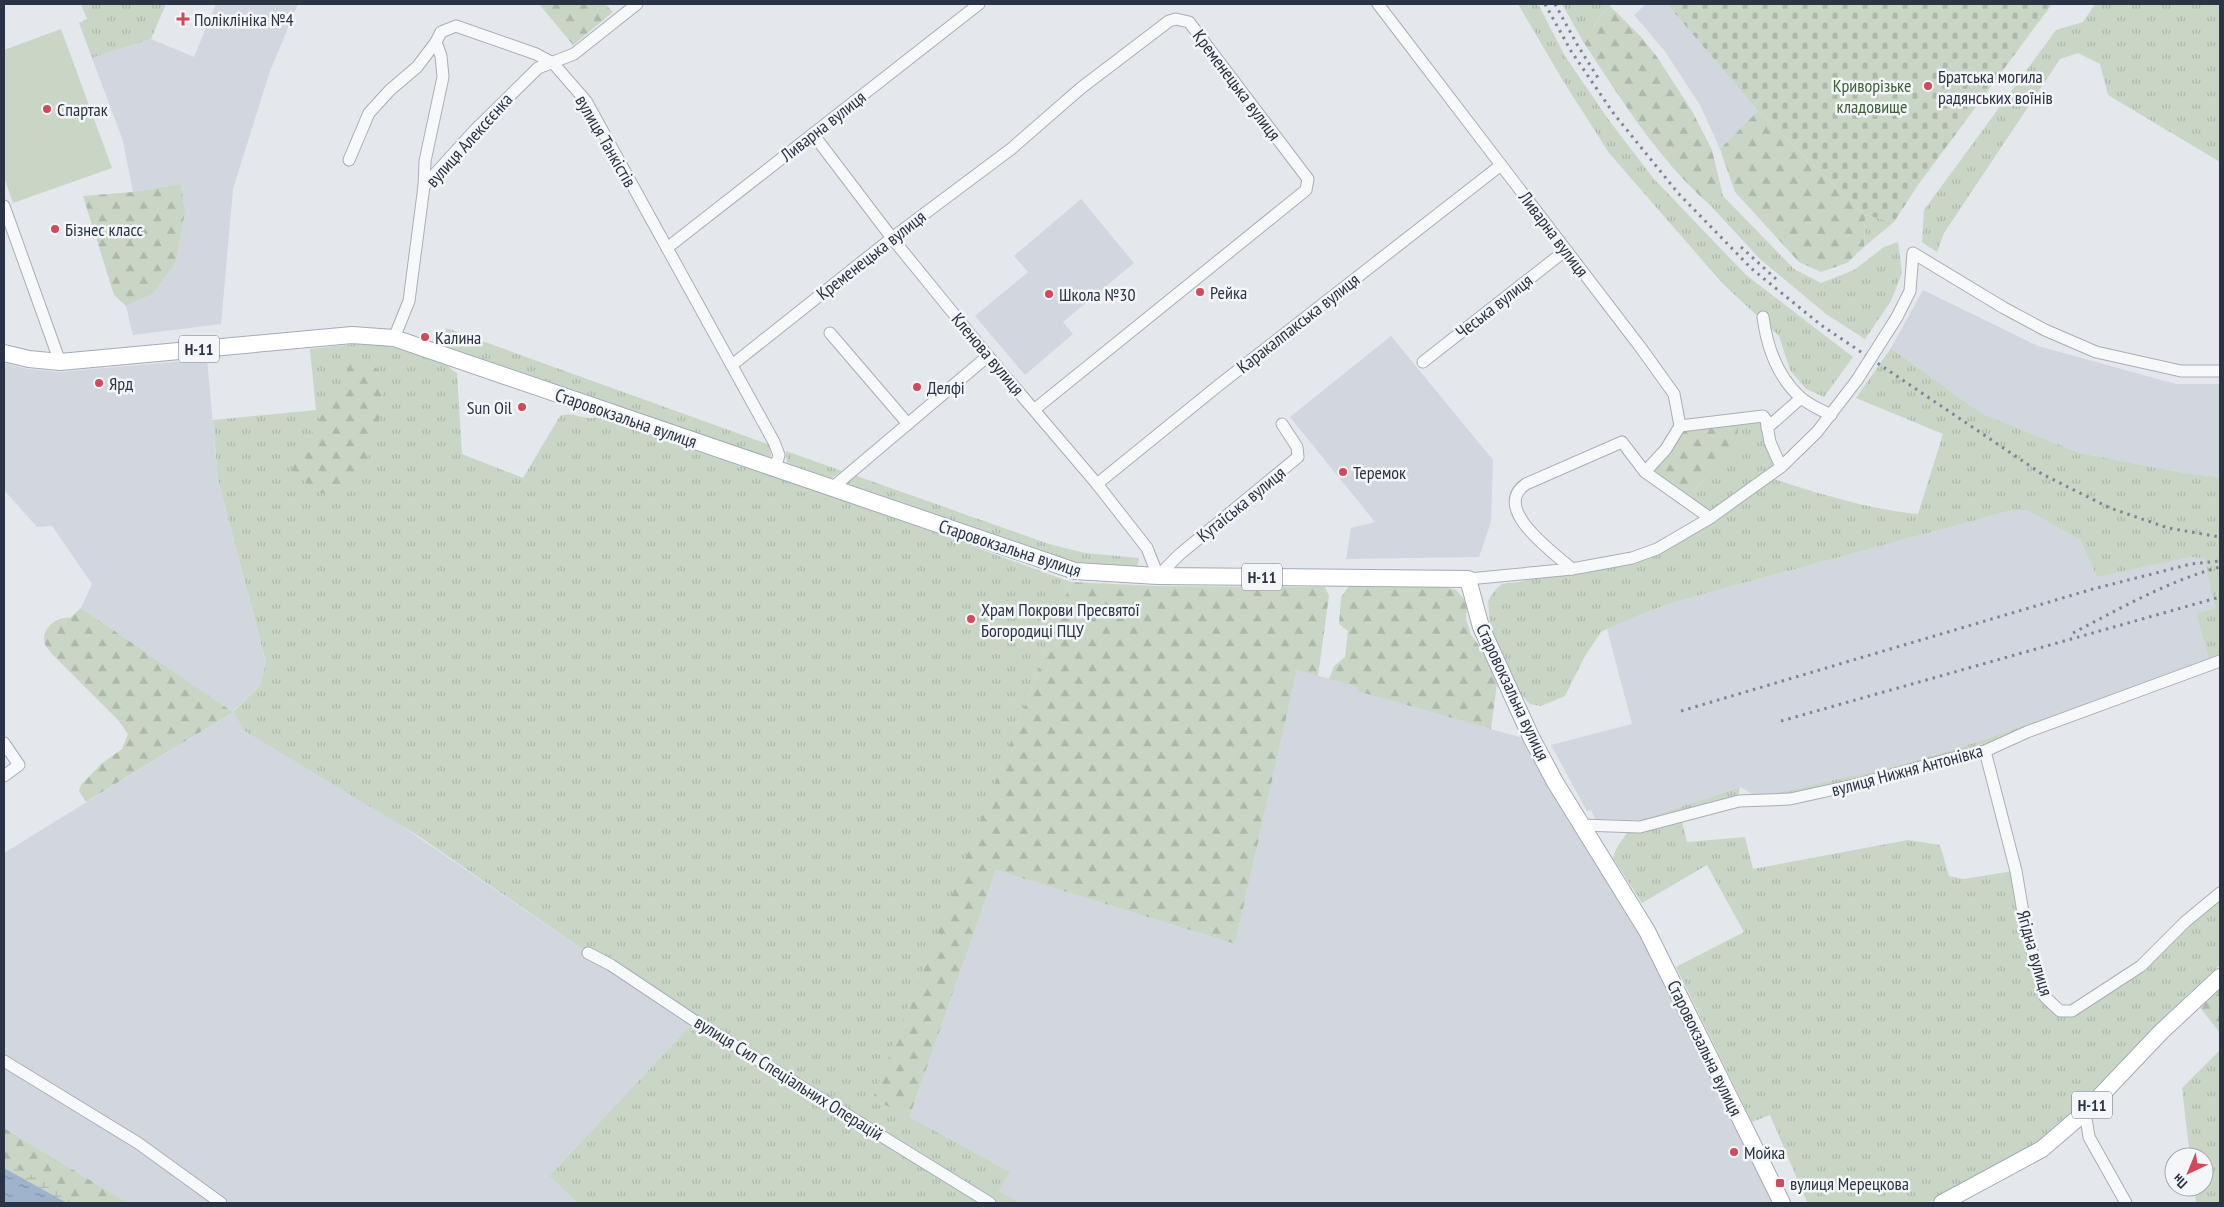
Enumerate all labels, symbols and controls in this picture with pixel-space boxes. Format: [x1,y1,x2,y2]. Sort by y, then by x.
place label: Поліклініка №4 [194,8,294,31]
marker: Поліклініка №4 [176,12,190,26]
street label: Кременецька вулиця [1188,25,1286,145]
place label: Братська могила радянських воїнів [1938,65,2053,109]
park label: Криворізьке кладовище [1833,74,1911,118]
marker: Братська могила радянських воїнів [1922,80,1934,92]
street label: Ливарна вулиця [775,86,870,167]
street label: вулиця Алексєєнка [421,88,517,192]
street label: вулиця Танкістів [570,91,642,191]
place label: Спартак [57,98,108,121]
marker: Спартак [41,103,53,115]
street label: Ливарна вулиця [1514,186,1594,282]
street label: Кременецька вулиця [812,205,930,305]
place label: Бізнес класс [65,218,143,241]
marker: Бізнес класс [49,223,61,235]
street label: Каракалпакська вулиця [1232,268,1364,378]
street label: Чеська вулиця [1451,269,1537,343]
place label: Рейка [1210,281,1247,304]
place label: Школа №30 [1059,283,1136,306]
marker: Рейка [1194,286,1206,298]
marker: Школа №30 [1043,288,1055,300]
street label: Кленова вулиця [947,308,1029,400]
place label: Калина [435,326,481,349]
marker: Калина [419,331,431,343]
road number: Н-11 [179,336,219,362]
place label: Ярд [109,372,133,395]
place label: Делфі [927,376,965,399]
marker: Ярд [93,377,105,389]
marker: Делфі [911,381,923,393]
street label: Старовокзальна вулиця [552,383,700,453]
place label: Sun Oil [467,396,513,419]
marker: Sun Oil [516,401,528,413]
street label: Кутаїська вулиця [1192,461,1290,547]
place label: Теремок [1353,461,1406,484]
marker: Теремок [1337,466,1349,478]
street label: Старовокзальна вулиця [936,514,1084,582]
road number: Н-11 [1242,564,1282,590]
place label: Храм Покрови Пресвятої Богородиці ПЦУ [981,598,1140,642]
marker: Храм Покрови Пресвятої Богородиці ПЦУ [965,613,977,625]
street label: Старовокзальна вулиця [1471,620,1555,764]
street label: вулиця Нижня Антонівка [1829,739,1985,801]
street label: Ягідна вулиця [2012,907,2058,999]
street label: Старовокзальна вулиця [1662,976,1748,1120]
street label: вулиця Сил Спеціальних Операцій [690,1010,888,1146]
road number: Н-11 [2072,1092,2112,1118]
place label: Мойка [1744,1141,1785,1164]
marker: Мойка [1728,1146,1740,1158]
north arrow [2164,1147,2214,1197]
text: Пн [2169,1170,2191,1193]
place label: вулиця Мерецкова [1790,1172,1909,1195]
marker: вулиця Мерецкова [1774,1177,1786,1189]

